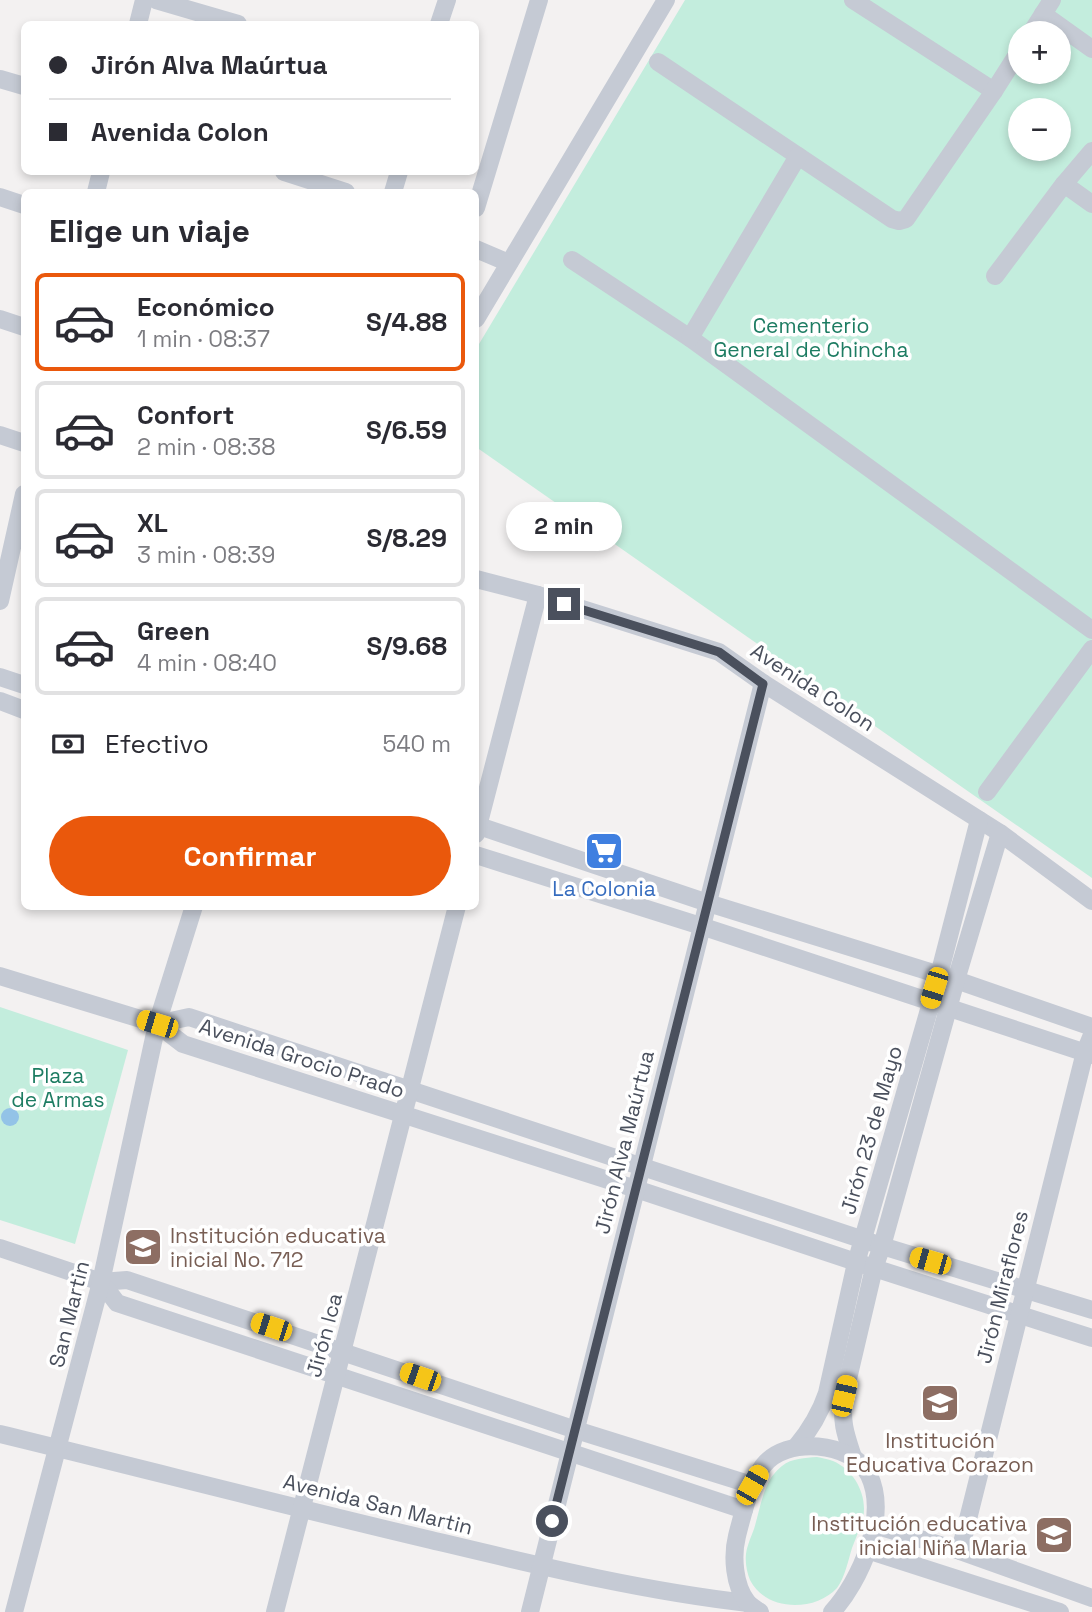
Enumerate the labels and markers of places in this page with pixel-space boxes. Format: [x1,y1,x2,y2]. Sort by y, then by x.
supermarket icon: La Colonia [583,830,625,872]
place label: La Colonia [552,875,656,902]
place label: Institución educativa inicial No. 712 [170,1222,386,1273]
school or university icon: Institución educativa inicial No. 712 [122,1226,164,1268]
school or university icon: Institución Educativa Corazon [919,1382,961,1424]
place label: Institución Educativa Corazon [846,1427,1034,1478]
place label: Institución educativa inicial Niña Maria [811,1510,1027,1561]
school or university icon: Institución educativa inicial Niña Maria [1033,1514,1075,1556]

